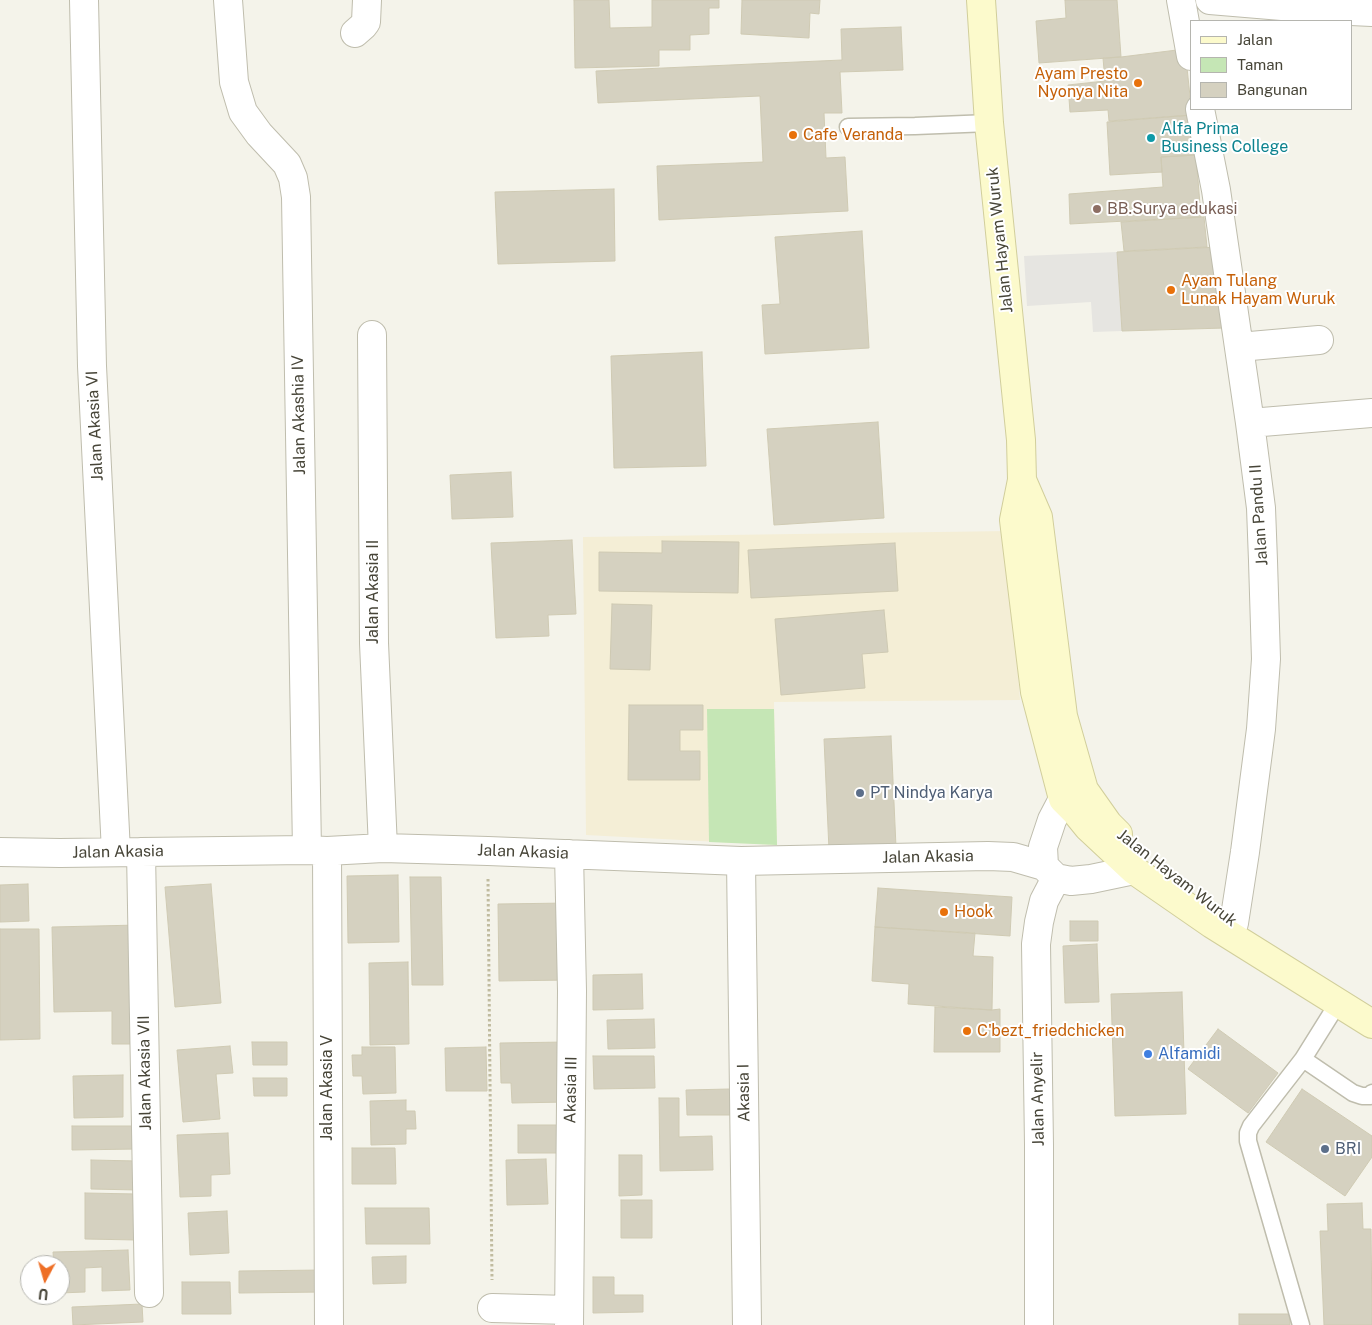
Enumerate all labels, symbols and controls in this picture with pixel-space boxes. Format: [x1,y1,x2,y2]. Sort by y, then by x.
legend [1190,20,1352,110]
text: Jalan [1237,31,1273,48]
text: Taman [1237,56,1283,73]
place label: Ayam Presto Nyonya Nita [1034,64,1128,102]
marker: Ayam Presto Nyonya Nita [1132,77,1144,89]
text: Bangunan [1237,81,1308,98]
place label: Alfa Prima Business College [1161,119,1288,157]
place label: Cafe Veranda [803,125,903,145]
marker: Cafe Veranda [787,129,799,141]
marker: Alfa Prima Business College [1145,132,1157,144]
street label: Jalan Hayam Wuruk [983,166,1017,314]
place label: BB.Surya edukasi [1107,199,1238,219]
marker: BB.Surya edukasi [1091,203,1103,215]
place label: Ayam Tulang Lunak Hayam Wuruk [1181,271,1336,309]
marker: Ayam Tulang Lunak Hayam Wuruk [1165,284,1177,296]
street label: Jalan Akashia IV [288,355,310,475]
street label: Jalan Akasia VI [83,370,107,482]
street label: Jalan Pandu II [1246,464,1272,566]
street label: Jalan Akasia II [363,540,383,644]
place label: PT Nindya Karya [870,783,993,803]
marker: PT Nindya Karya [854,787,866,799]
street label: Jalan Hayam Wuruk [1113,825,1241,931]
street label: Jalan Akasia [477,841,569,863]
street label: Jalan Akasia [72,842,164,862]
street label: Jalan Akasia [882,847,974,867]
place label: Hook [954,902,993,922]
marker: Hook [938,906,950,918]
street label: Jalan Akasia VII [134,1015,156,1131]
place label: C'bezt_friedchicken [977,1021,1124,1041]
marker: C'bezt_friedchicken [961,1025,973,1037]
street label: Jalan Akasia V [317,1035,337,1141]
place label: Alfamidi [1158,1044,1220,1064]
marker: Alfamidi [1142,1048,1154,1060]
street label: Jalan Anyelir [1028,1052,1048,1146]
street label: Akasia III [561,1056,581,1124]
street label: Akasia I [734,1064,754,1122]
place label: BRI [1335,1139,1361,1159]
marker: BRI [1319,1143,1331,1155]
north arrow [20,1255,70,1305]
text: U [38,1285,49,1302]

